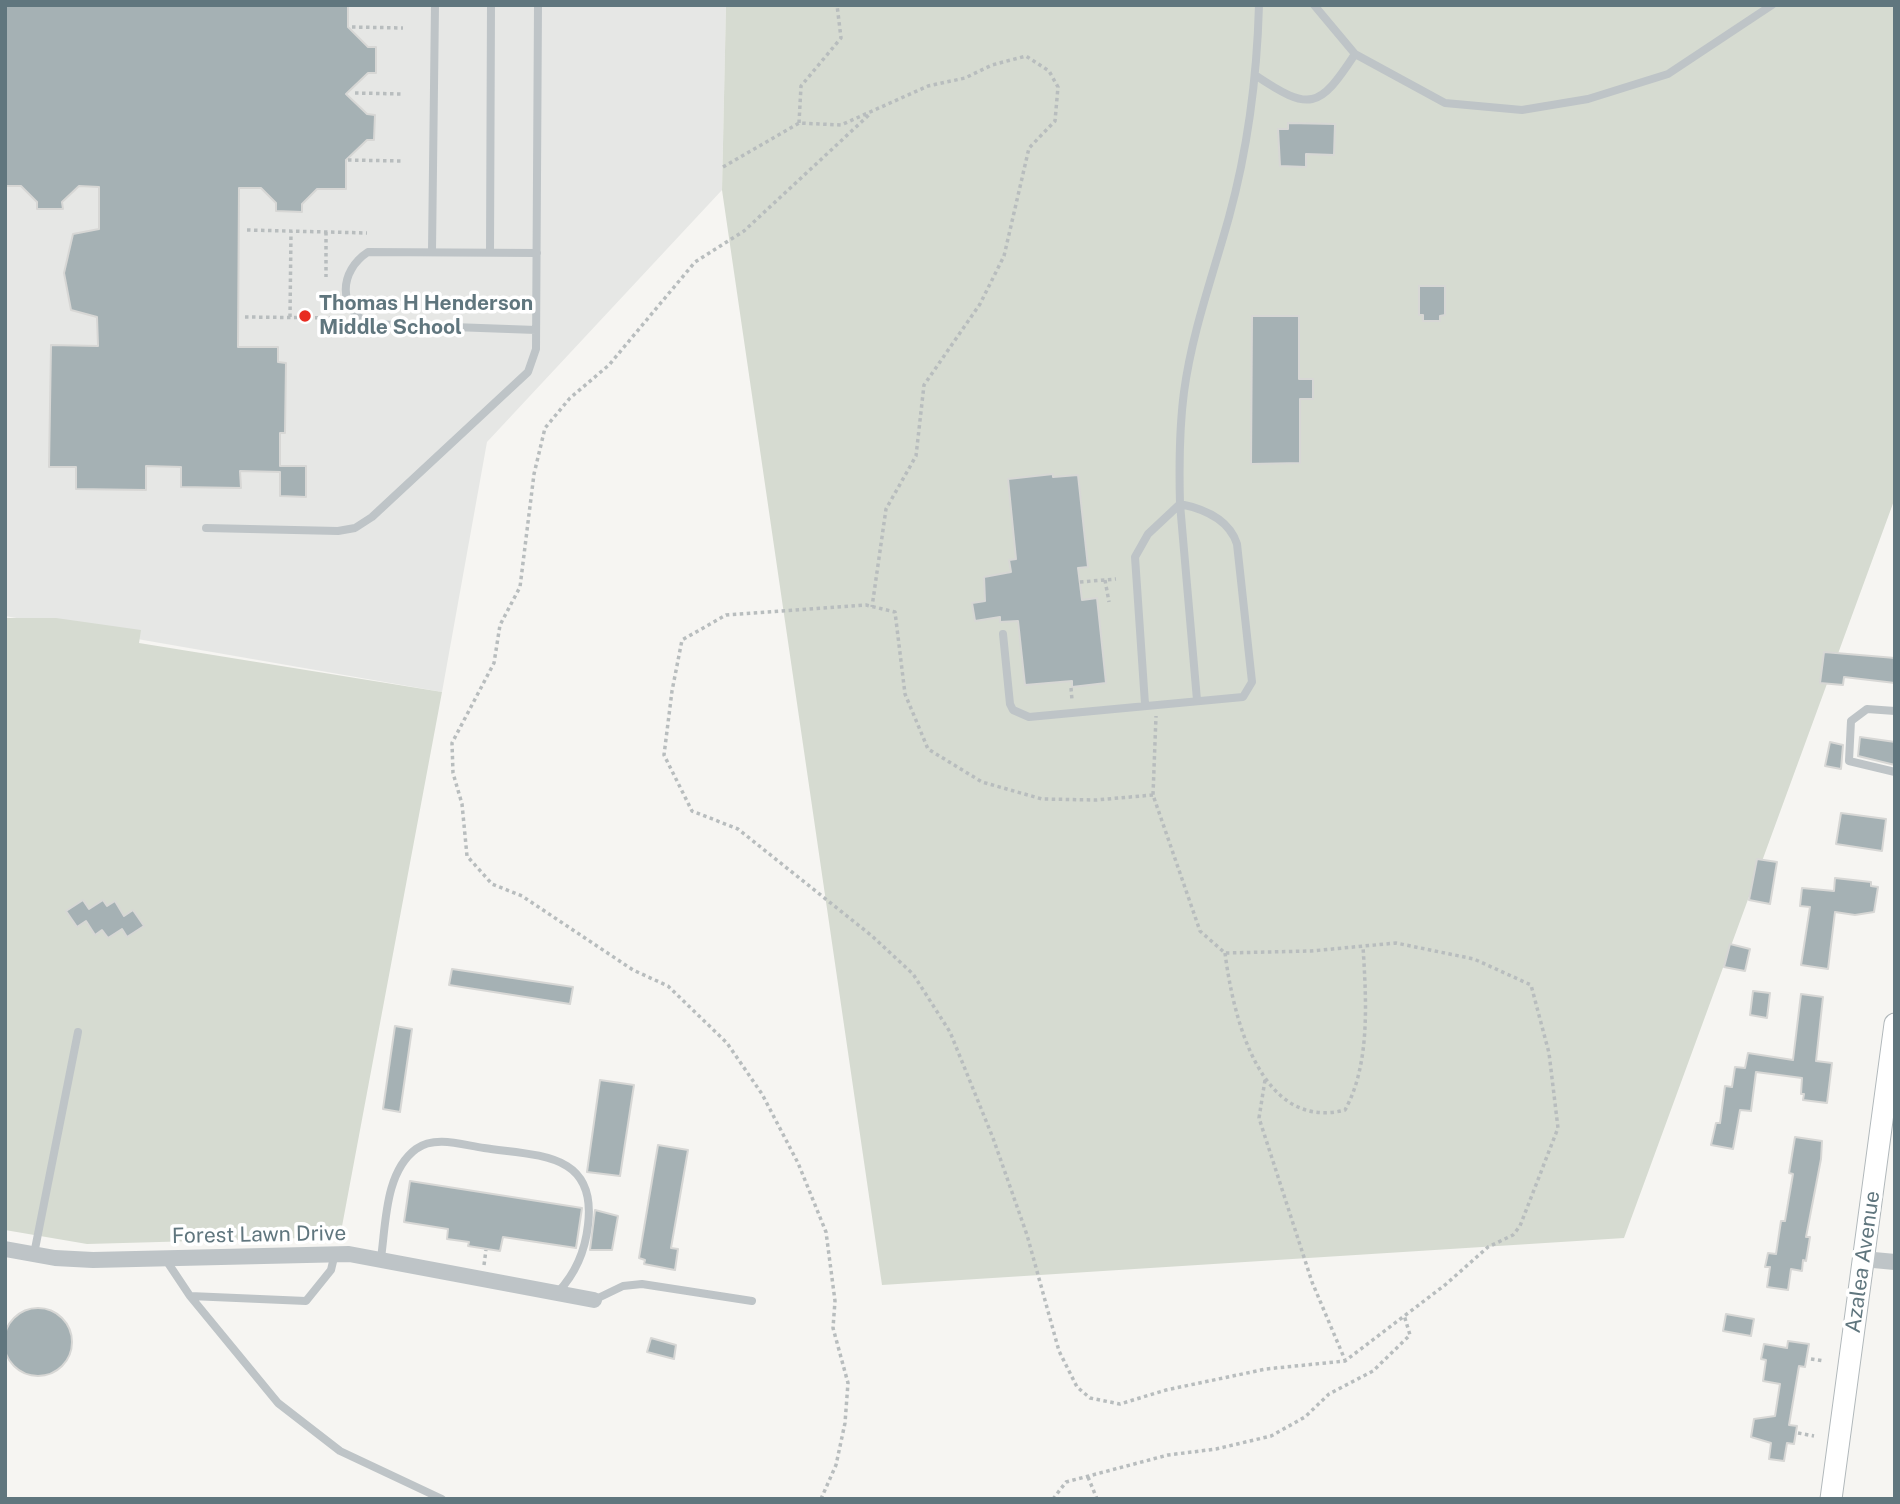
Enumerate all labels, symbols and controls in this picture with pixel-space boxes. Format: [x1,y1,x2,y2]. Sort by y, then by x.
place label: Thomas H Henderson Middle School [319,291,533,341]
marker: Thomas H Henderson Middle School [297,308,313,324]
street label: Azalea Avenue [1841,1189,1885,1335]
street label: Forest Lawn Drive [172,1221,346,1249]

